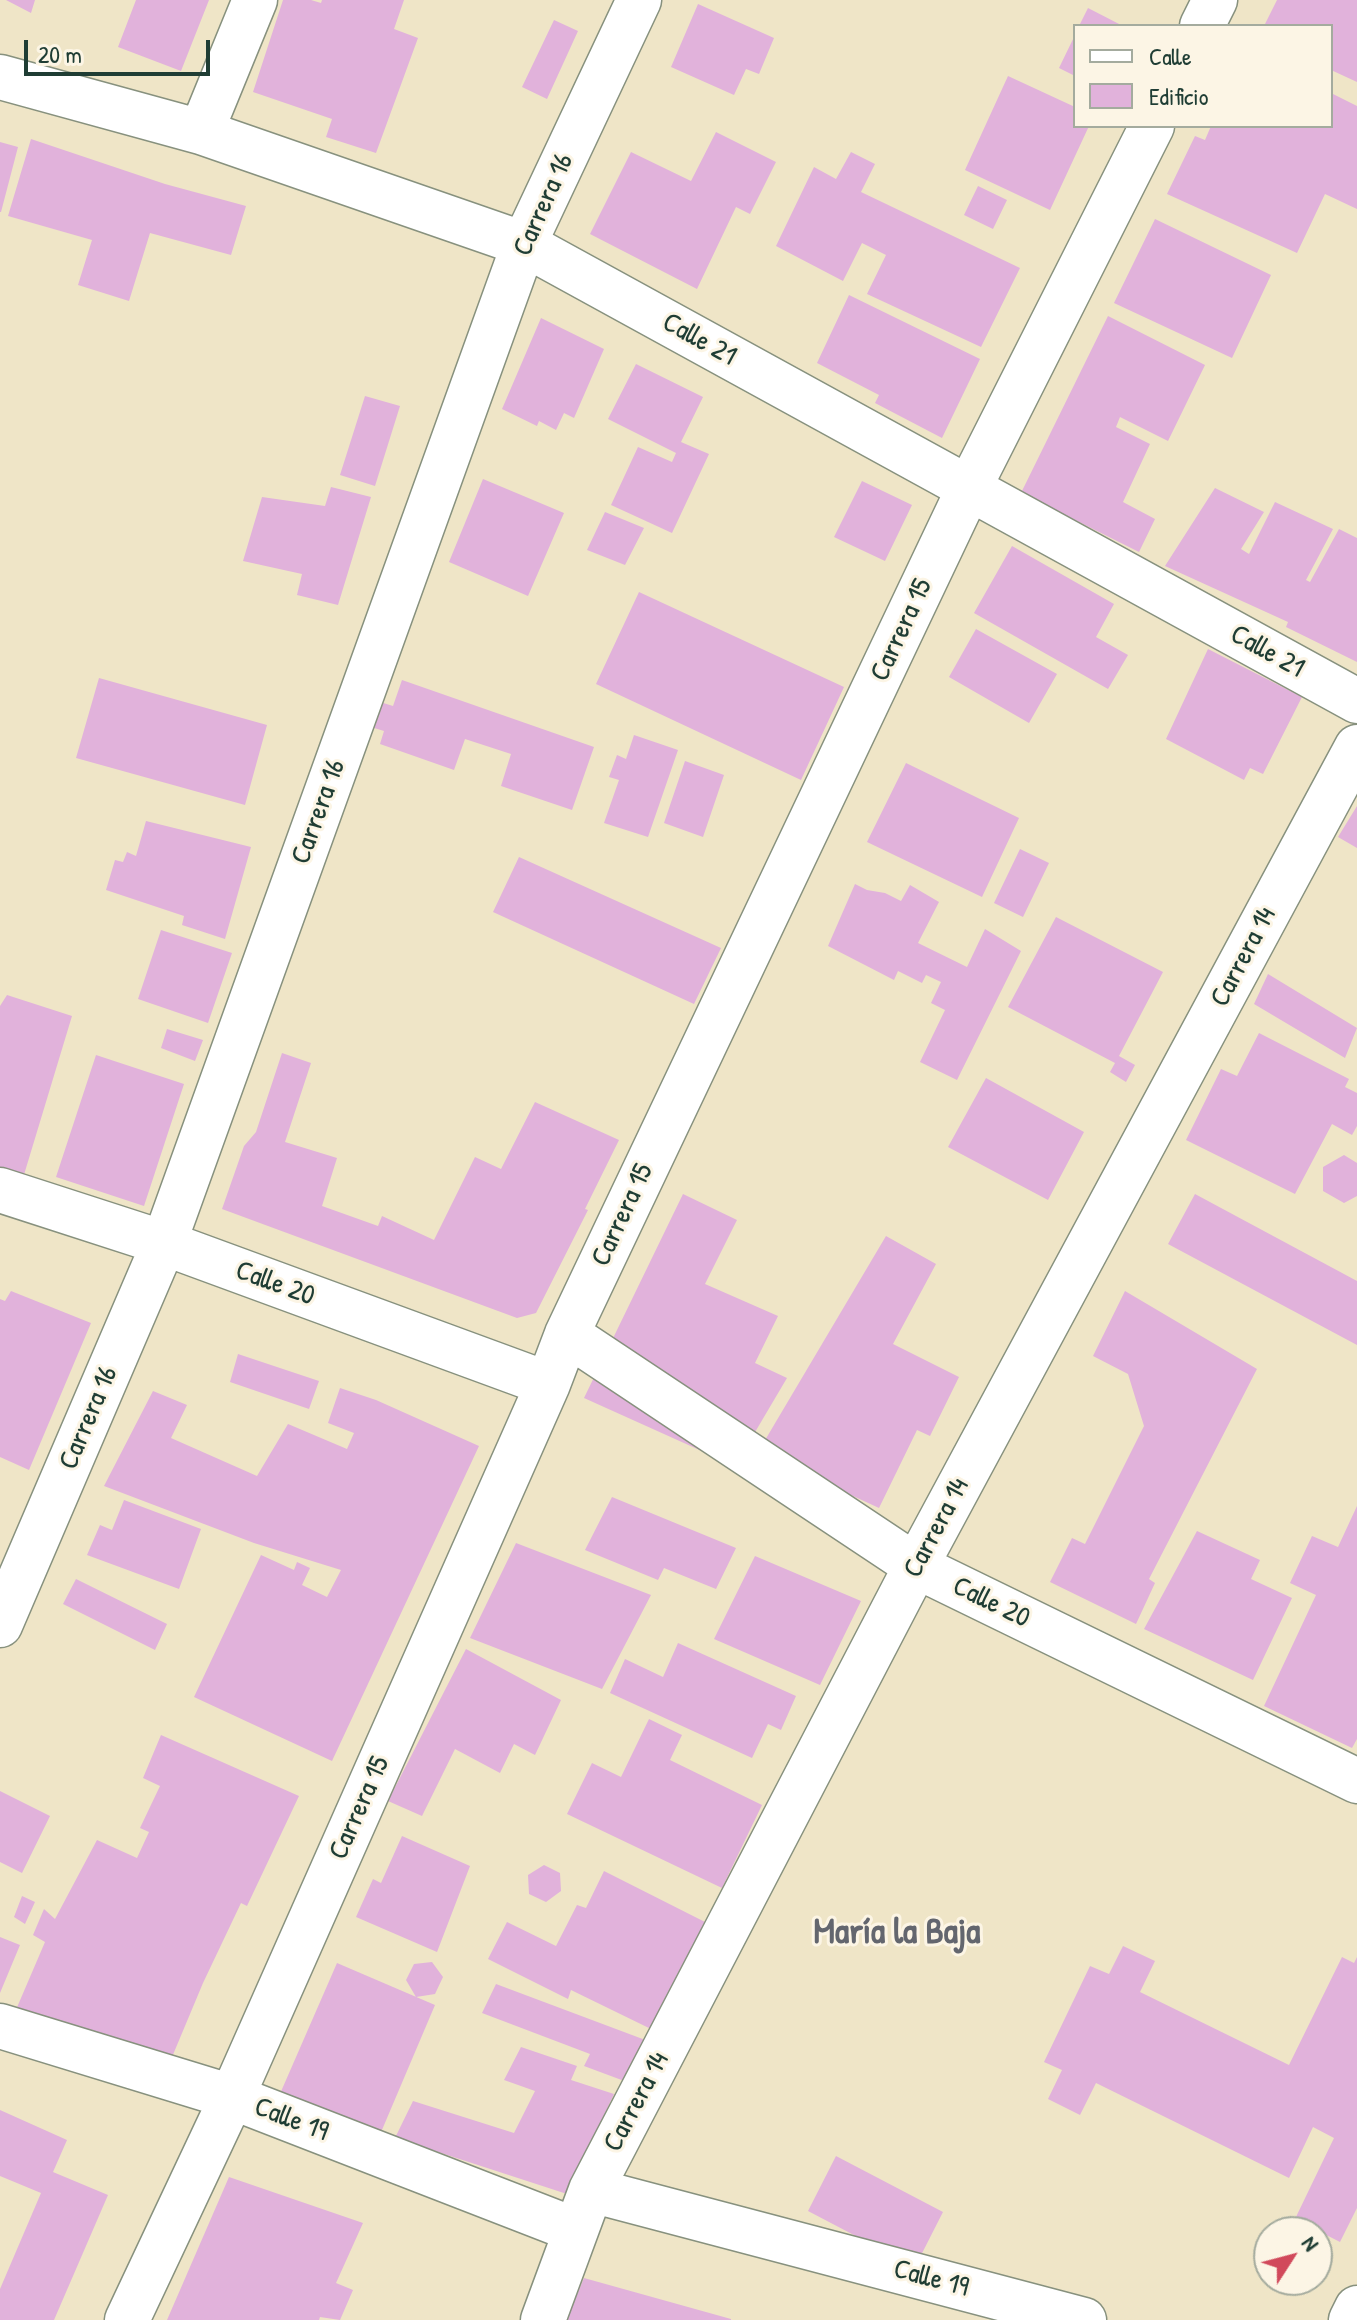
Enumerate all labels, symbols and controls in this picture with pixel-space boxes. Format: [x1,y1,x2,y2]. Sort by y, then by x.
scale bar [28,24,214,74]
legend [1073,24,1333,128]
text: 20 m [38,38,82,70]
text: Calle [1149,40,1191,72]
text: Edificio [1149,80,1208,112]
street label: Carrera 16 [507,149,581,261]
street label: Calle 21 [656,306,742,374]
street label: Carrera 15 [864,573,940,687]
street label: Calle 21 [1224,618,1310,686]
street label: Carrera 16 [285,755,353,869]
street label: Carrera 14 [1204,901,1284,1013]
street label: Carrera 15 [585,1158,661,1272]
street label: Calle 20 [231,1254,319,1314]
street label: Carrera 16 [52,1361,126,1475]
street label: Carrera 14 [897,1472,977,1584]
street label: Calle 20 [947,1570,1035,1636]
street label: Carrera 15 [322,1751,398,1865]
district label: María la Baja [814,1911,980,1955]
street label: Carrera 14 [597,2046,677,2158]
street label: Calle 19 [249,2091,333,2149]
north arrow [1253,2216,1333,2296]
text: N [1295,2230,1326,2257]
street label: Calle 19 [890,2253,972,2305]

